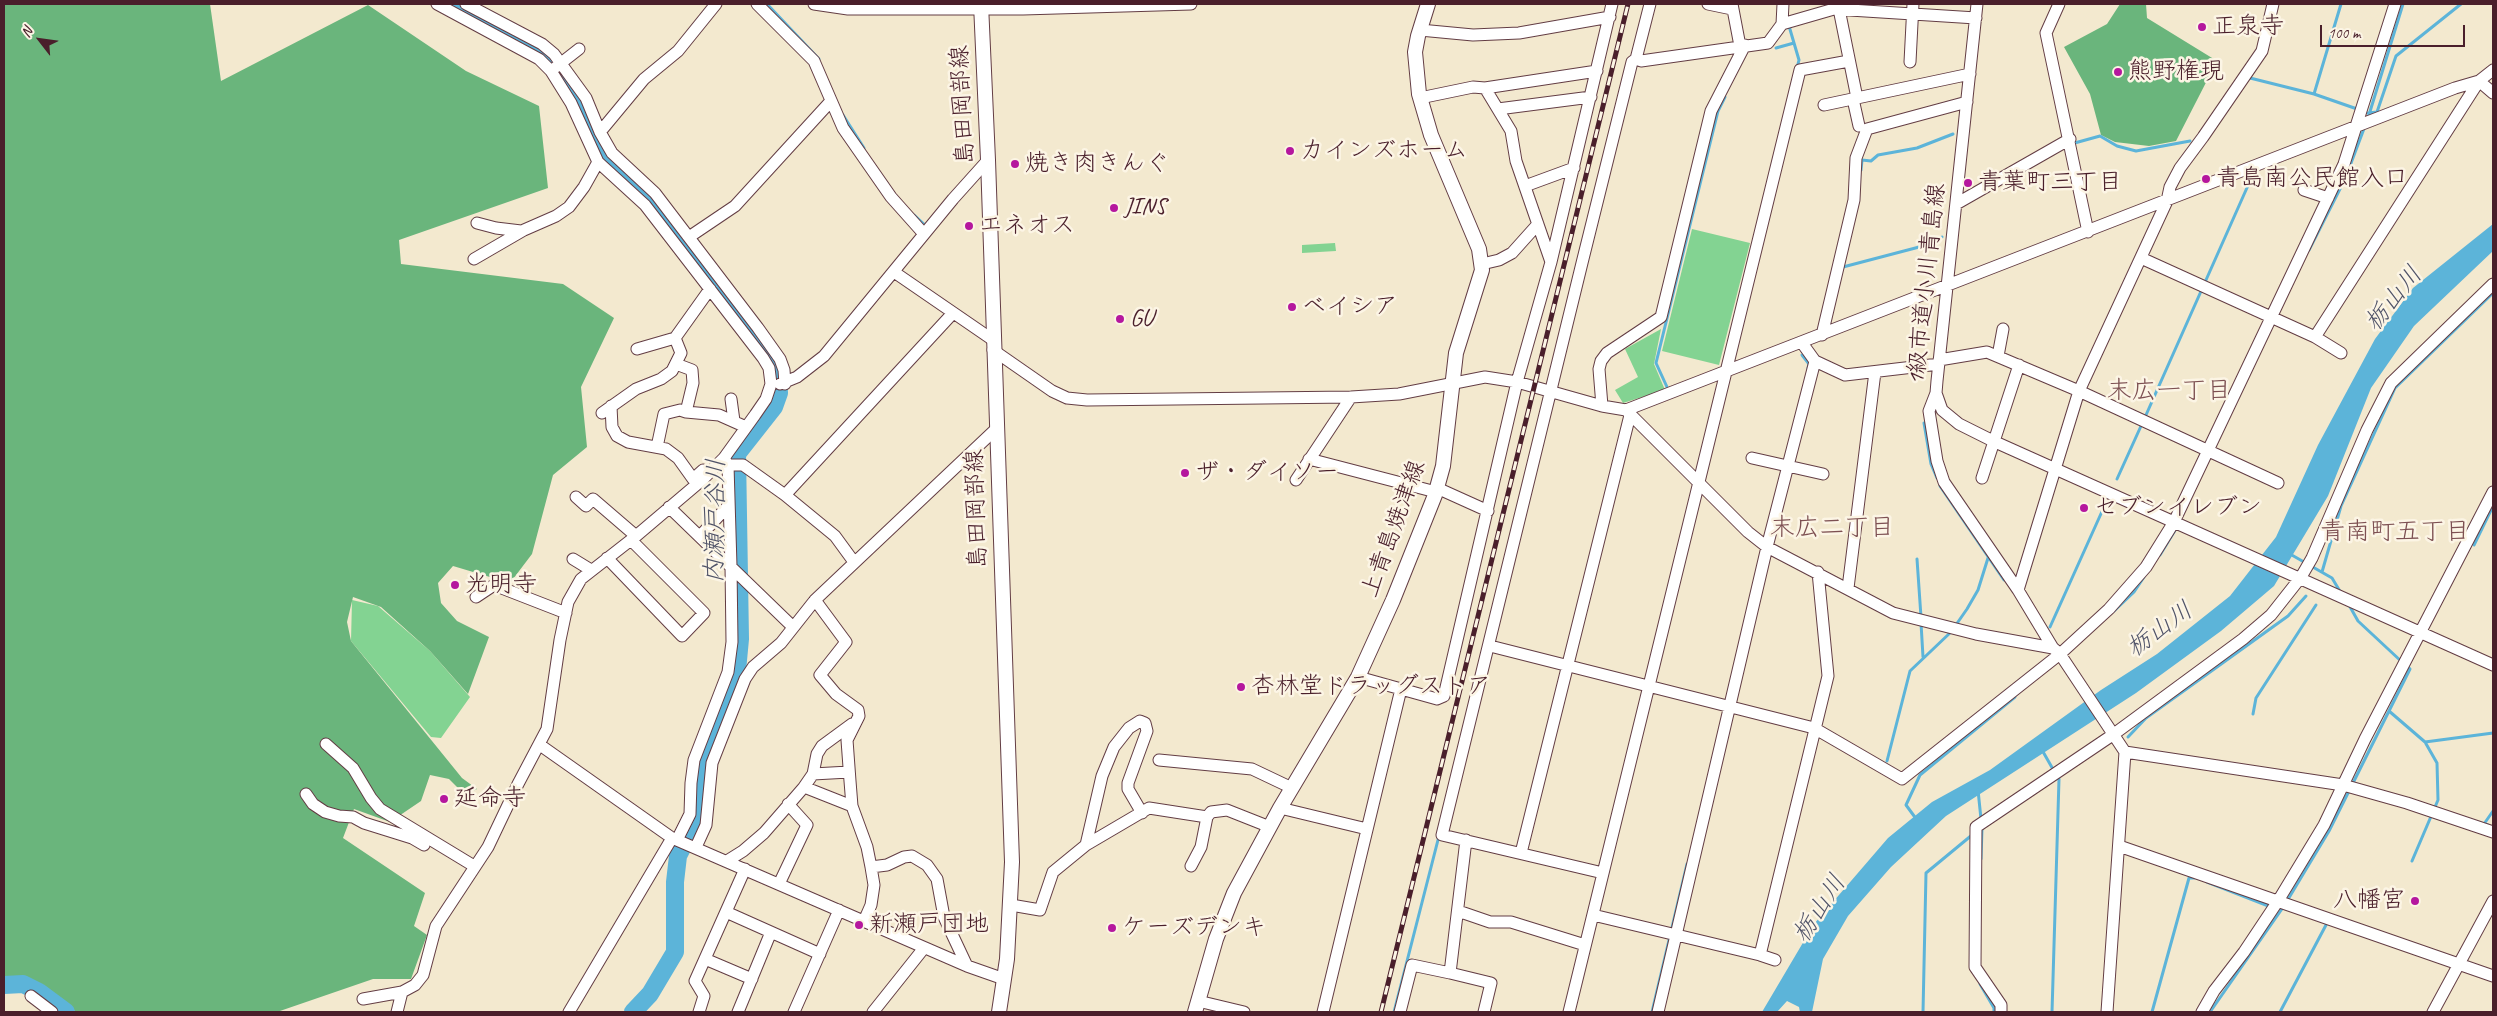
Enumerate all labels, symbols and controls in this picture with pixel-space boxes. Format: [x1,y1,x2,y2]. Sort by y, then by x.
place label: 正泉寺 [2212,13,2284,41]
north arrow [15,15,65,65]
scale bar [2322,15,2467,47]
marker: 正泉寺 [2196,21,2208,33]
text: N [17,24,36,40]
text: 100 m [2328,24,2360,43]
street label: 島田岡部線 [945,44,981,166]
place label: 熊野権現 [2128,58,2224,86]
marker: 熊野権現 [2112,66,2124,78]
place label: カインズホーム [1300,137,1468,165]
marker: カインズホーム [1284,145,1296,157]
place label: 焼き肉きんぐ [1025,150,1169,178]
marker: 焼き肉きんぐ [1009,158,1021,170]
place label: 青島南公民館入口 [2216,165,2408,193]
place label: 青葉町三丁目 [1978,169,2122,197]
marker: 青島南公民館入口 [2200,173,2212,185]
marker: 青葉町三丁目 [1962,177,1974,189]
street label: 1級市道小川青島線 [1902,182,1952,386]
place label: JINS [1124,194,1166,222]
marker: JINS [1108,202,1120,214]
place label: エネオス [979,212,1075,240]
marker: エネオス [963,220,975,232]
water label: 栃山川 [2359,260,2429,338]
place label: ベイシア [1302,293,1398,321]
marker: ベイシア [1286,301,1298,313]
place label: GU [1130,305,1153,333]
marker: GU [1114,313,1126,325]
district label: 末広一丁目 [2107,376,2231,406]
street label: 島田岡部線 [961,449,993,569]
street label: 上青島焼津線 [1356,456,1432,602]
water label: 内瀬戸谷川 [700,458,732,584]
place label: ザ・ダイソー [1195,459,1339,487]
marker: ザ・ダイソー [1179,467,1191,479]
place label: セブンイレブン [2094,494,2262,522]
marker: セブンイレブン [2078,502,2090,514]
district label: 末広二丁目 [1770,513,1894,543]
district label: 青南町五丁目 [2320,517,2470,547]
place label: 光明寺 [465,571,537,599]
marker: 光明寺 [449,579,461,591]
water label: 栃山川 [2121,596,2199,664]
place label: 杏林堂ドラッグストア [1251,673,1491,701]
marker: 杏林堂ドラッグストア [1235,681,1247,693]
place label: 延命寺 [454,785,526,813]
marker: 延命寺 [438,793,450,805]
water label: 栃山川 [1787,869,1853,949]
place label: 八幡宮 [2333,887,2405,915]
marker: 八幡宮 [2409,895,2421,907]
place label: 新瀬戸団地 [869,911,989,939]
place label: ケーズデンキ [1122,914,1266,942]
marker: 新瀬戸団地 [853,919,865,931]
marker: ケーズデンキ [1106,922,1118,934]

